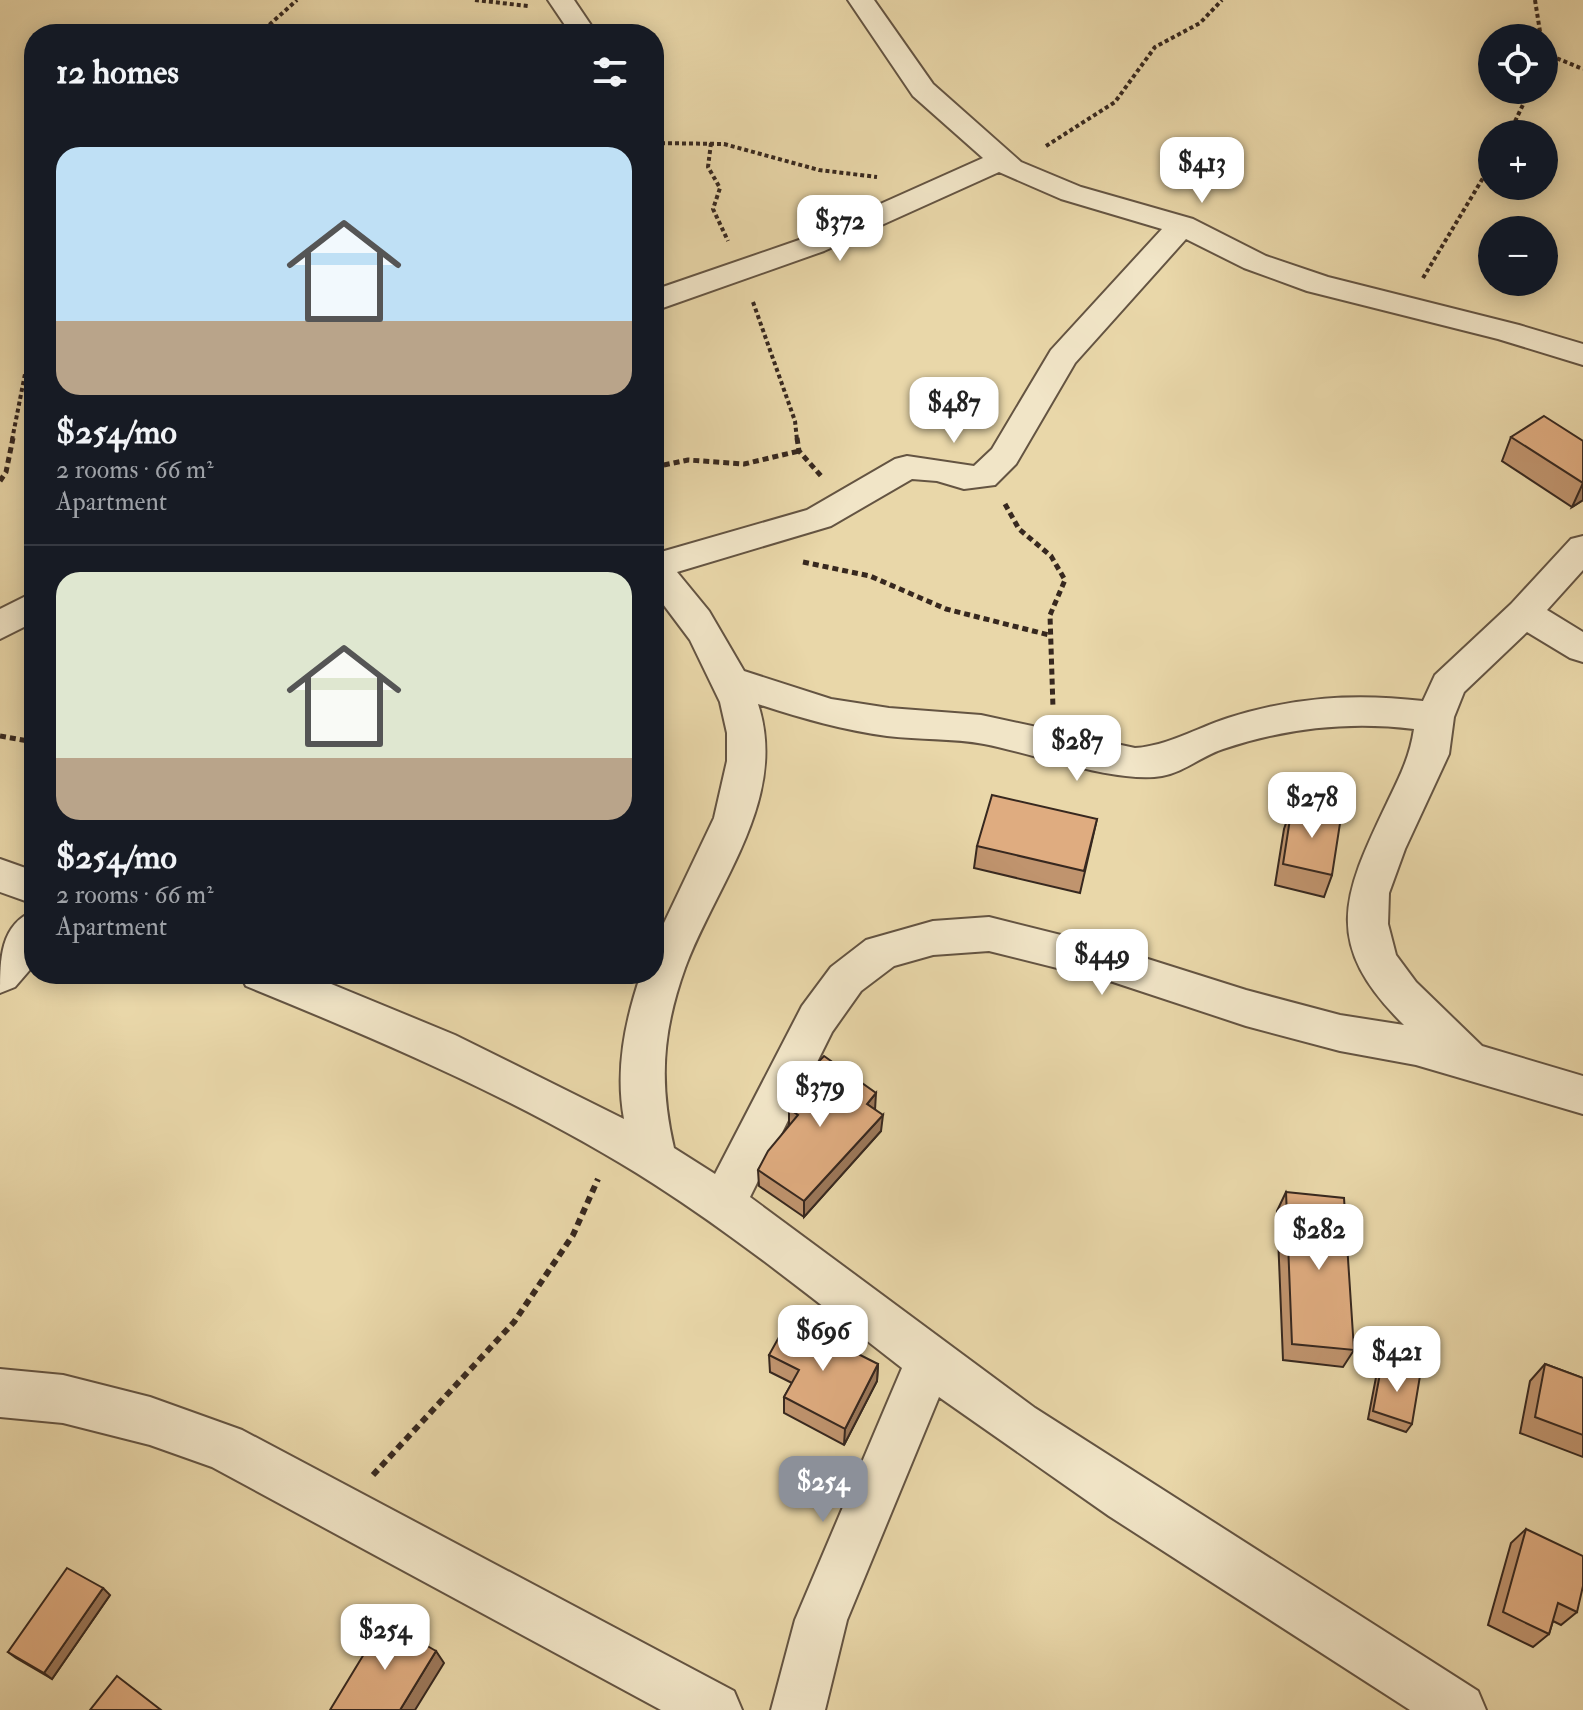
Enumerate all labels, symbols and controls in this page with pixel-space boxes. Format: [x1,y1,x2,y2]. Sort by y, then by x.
map controls [1478,24,1558,296]
button: locate [1478,24,1558,104]
icon: filters [588,50,632,94]
text: 12 homes [56,51,179,94]
button: + [1478,120,1558,200]
pin: $413 [1155,137,1249,205]
text: $413 [1178,147,1226,179]
pin: $372 [793,195,887,263]
icon: home [272,199,416,343]
text: $372 [815,205,865,237]
button: − [1478,216,1558,296]
pin: $487 [907,377,1001,445]
text: $487 [928,387,980,419]
text: $254/mo [56,411,177,454]
text: 2 rooms · 66 m² [56,454,214,486]
text: Apartment [56,486,167,518]
icon: home [272,624,416,768]
pin: $287 [1030,715,1124,783]
text: $287 [1051,725,1103,757]
pin: $278 [1265,772,1359,840]
text: $278 [1286,782,1338,814]
text: $254/mo [56,836,177,879]
text: 2 rooms · 66 m² [56,879,214,911]
text: Apartment [56,911,167,943]
pin: $449 [1055,929,1149,997]
text: $449 [1074,939,1130,971]
pin: $379 [773,1061,867,1129]
text: $379 [795,1071,845,1103]
pin: $282 [1272,1204,1366,1272]
text: $282 [1292,1214,1346,1246]
pin: $696 [776,1305,870,1373]
text: $696 [796,1315,850,1347]
pin: $421 [1350,1326,1444,1394]
text: $421 [1371,1336,1423,1368]
pin: $254 [776,1456,870,1524]
text: $254 [797,1466,849,1498]
pin: $254 [338,1604,432,1672]
text: $254 [359,1614,411,1646]

